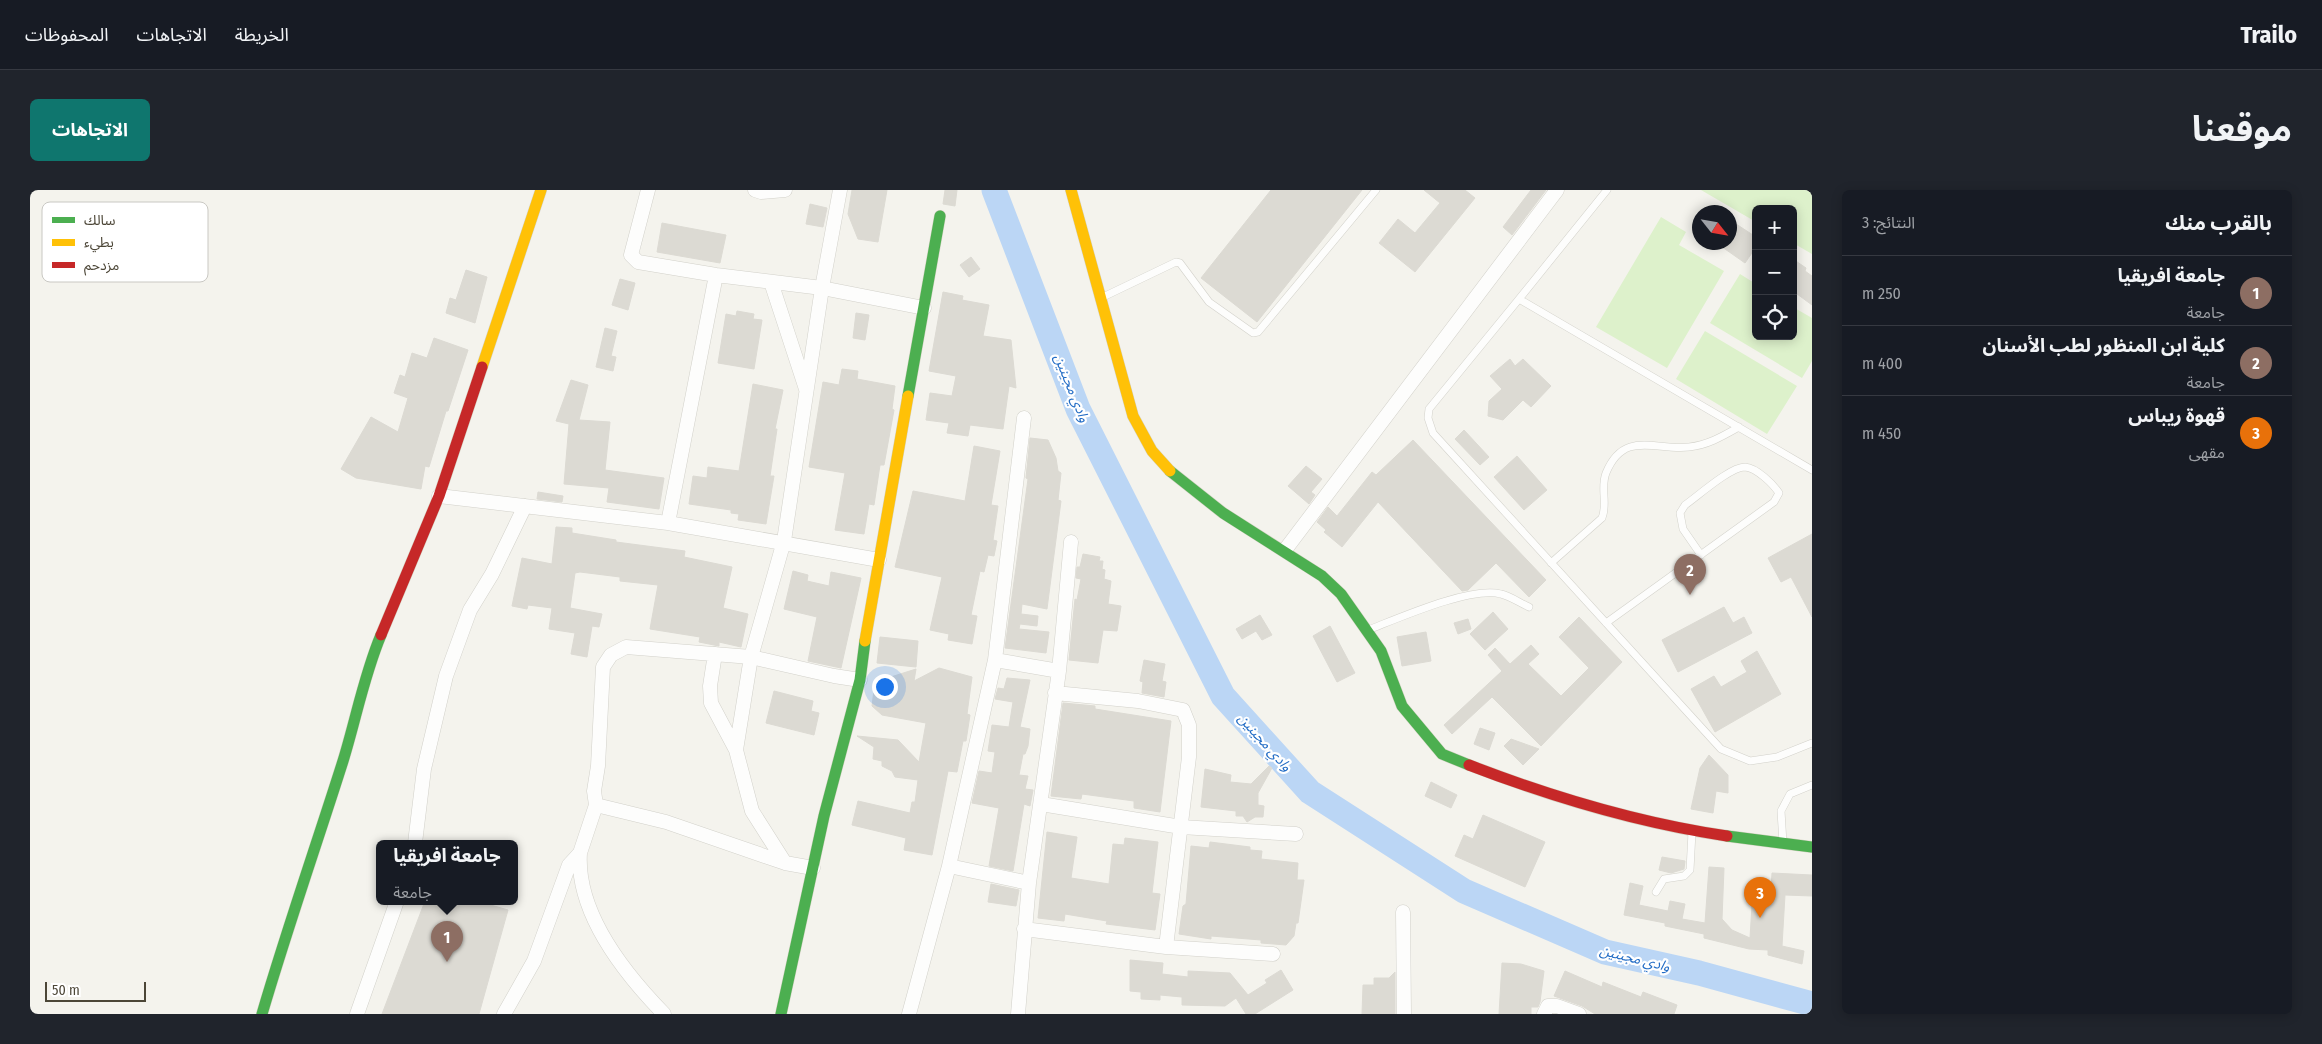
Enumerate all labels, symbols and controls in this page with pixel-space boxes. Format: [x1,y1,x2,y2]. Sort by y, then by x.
text: Trailo [2240,21,2297,49]
text: المحفوظات [25,24,109,46]
text: الاتجاهات [137,24,207,46]
text: الخريطة [235,24,289,46]
button: الاتجاهات [30,99,150,161]
text: موقعنا [2192,108,2292,150]
legend [42,202,208,282]
north arrow [1692,205,1737,250]
map controls [1752,205,1797,340]
button: + [1752,205,1797,250]
text: بالقرب منك [2165,210,2272,236]
text: سالك [84,212,116,229]
text: النتائج: 3 [1862,213,1915,232]
text: بطيء [84,234,114,253]
button: − [1752,250,1797,295]
text: مزدحم [84,257,119,276]
text: جامعة افريقيا [2117,264,2225,287]
text: 250 m [1862,284,1901,303]
text: 1 [2253,284,2259,303]
button: locate [1752,295,1797,340]
text: جامعة [2186,303,2225,322]
text: كلية ابن المنظور لطب الأسنان [1983,334,2225,357]
water label: وادي مجينين [1048,352,1093,426]
text: 400 m [1862,354,1903,373]
text: 2 [2252,354,2260,373]
text: جامعة [2186,373,2225,392]
text: قهوة ريباس [2128,404,2225,427]
text: 450 m [1862,424,1901,443]
text: 3 [2252,424,2260,443]
text: مقهى [2189,443,2225,462]
pin: 2 [1674,554,1706,595]
your location [872,674,898,700]
water label: وادي مجينين [1233,710,1295,776]
popup [376,840,518,905]
text: جامعة افريقيا [393,844,501,867]
pin: 3 [1744,877,1776,918]
text: جامعة [393,883,432,902]
pin: 1 [431,921,463,962]
water label: وادي مجينين [1597,942,1672,978]
scale bar [45,979,146,1002]
text: 50 m [52,982,80,999]

